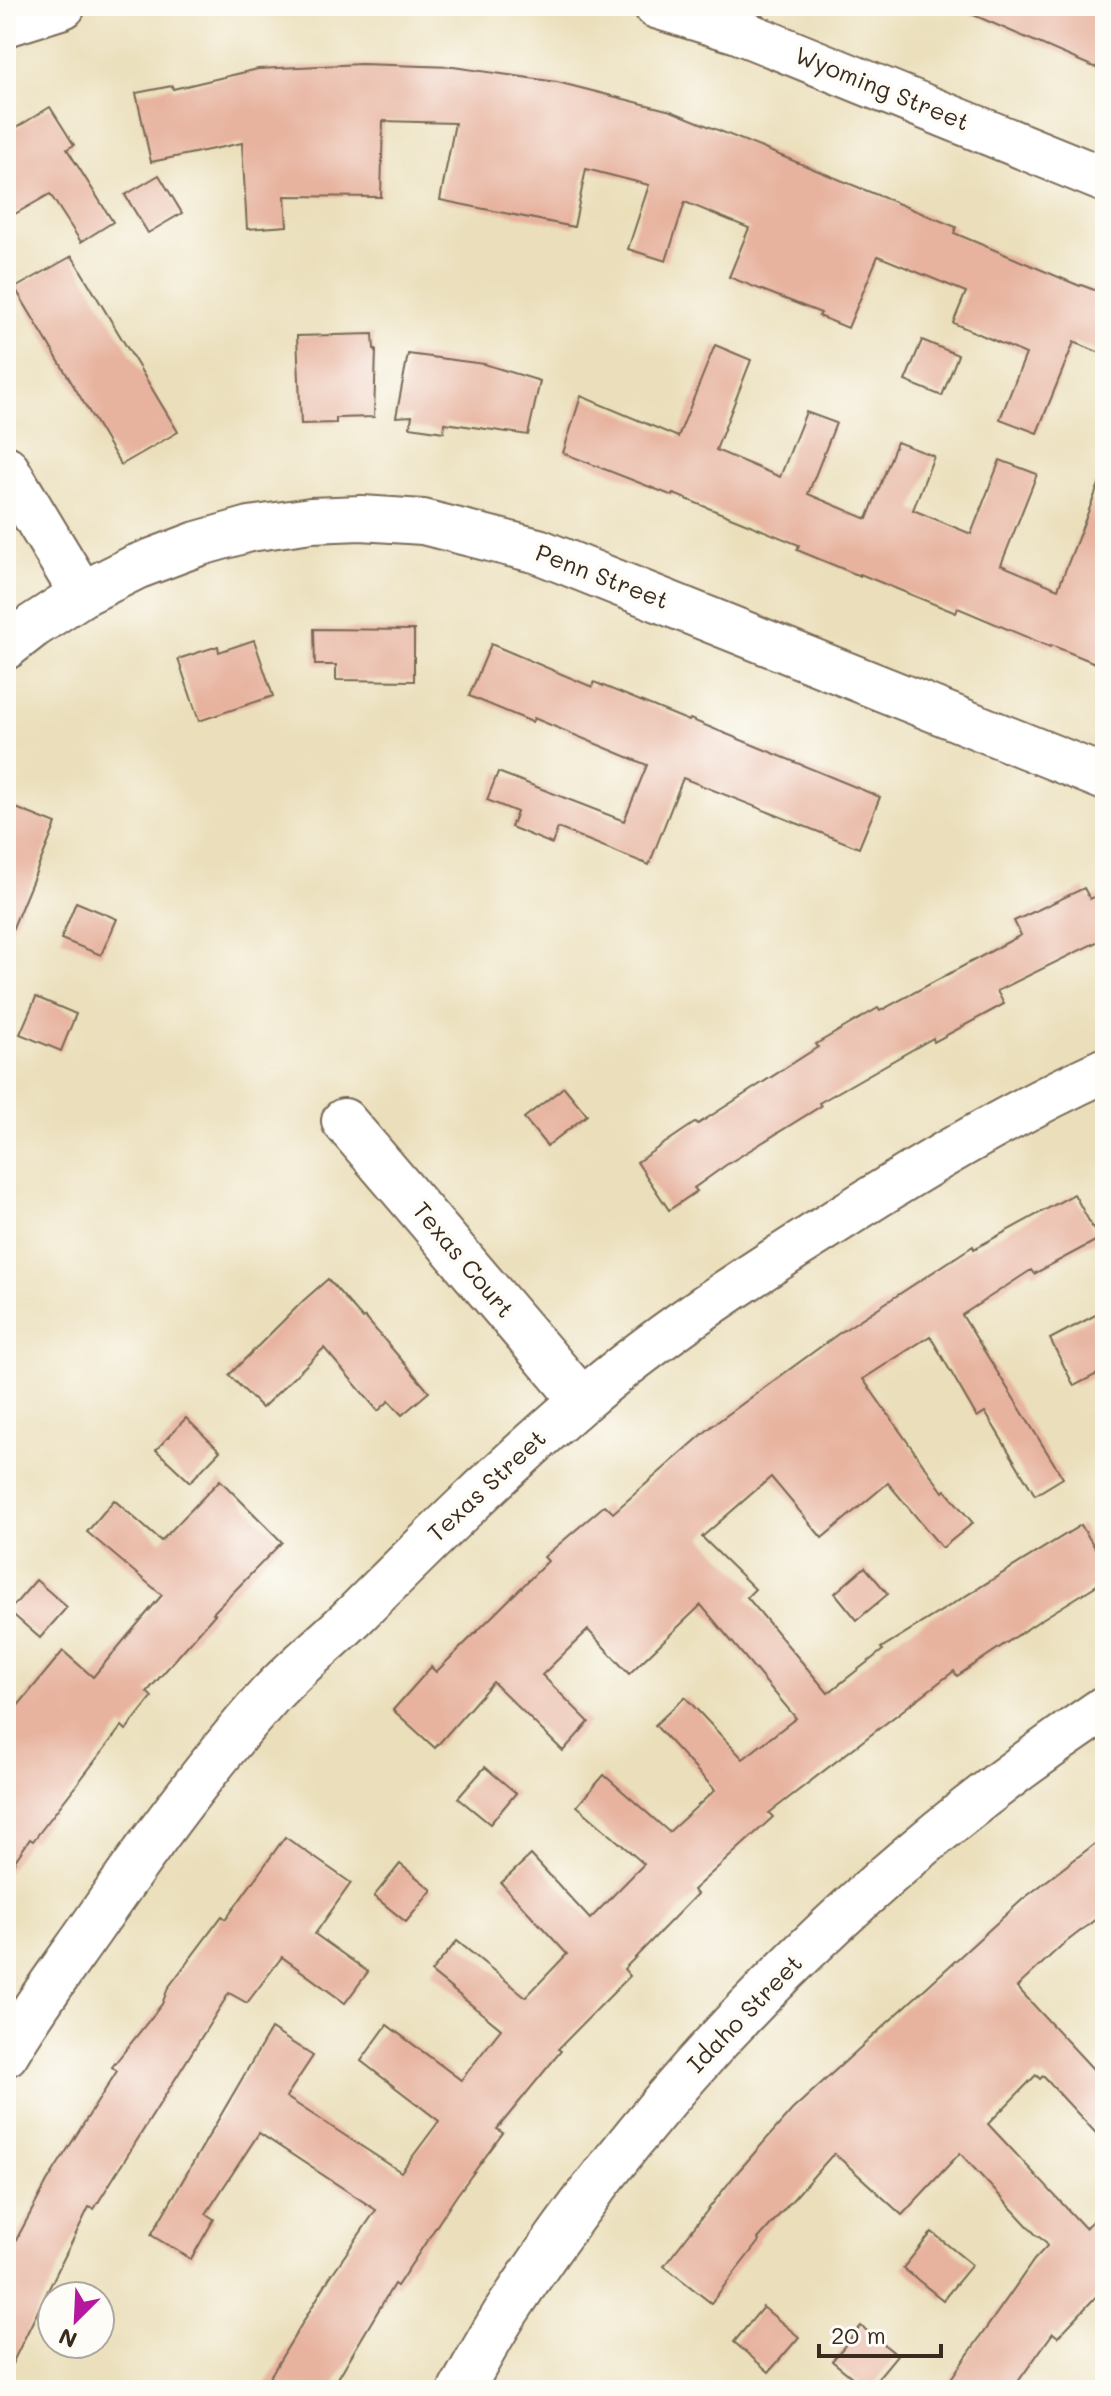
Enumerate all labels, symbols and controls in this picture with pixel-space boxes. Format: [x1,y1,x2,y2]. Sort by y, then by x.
street label: Wyoming Street [791,38,974,137]
street label: Penn Street [532,536,674,615]
street label: Texas Court [407,1195,522,1323]
street label: Texas Street [420,1422,552,1548]
street label: Idaho Street [680,1947,808,2079]
north arrow [36,2280,116,2360]
scale bar [819,2308,941,2358]
text: 20 m [831,2319,886,2350]
text: N [54,2322,81,2355]

